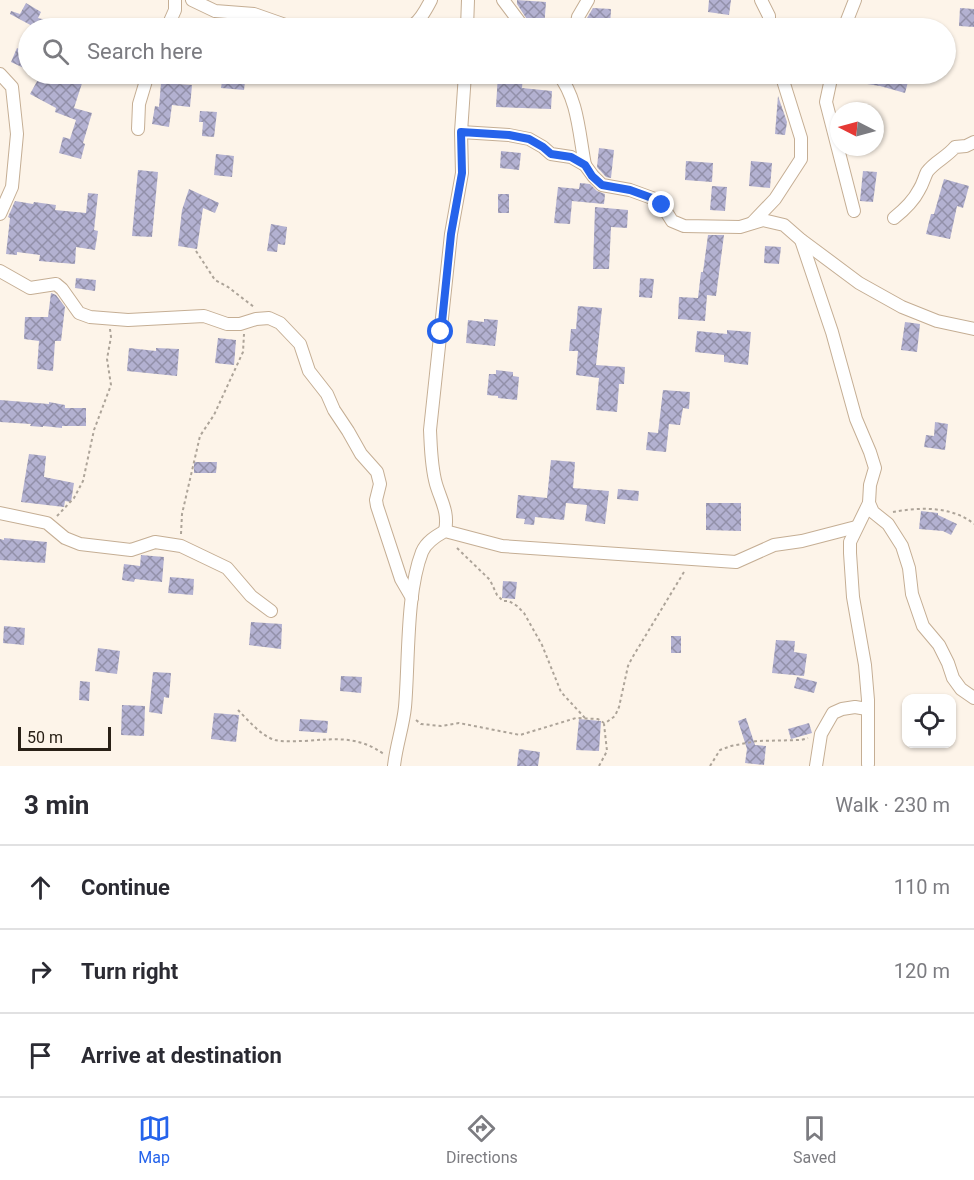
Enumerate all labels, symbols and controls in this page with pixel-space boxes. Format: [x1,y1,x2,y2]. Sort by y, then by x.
search box [18,18,956,84]
icon: search [39,35,72,68]
text: Search here [87,39,203,64]
north arrow [830,102,884,156]
route end [648,191,674,217]
route start [427,318,453,344]
map controls [902,694,956,748]
button: locate [902,694,956,748]
scale bar [18,724,111,752]
text: 50 m [27,728,63,747]
text: 3 min [24,790,89,820]
text: Walk · 230 m [835,793,950,817]
icon: ahead [24,871,57,904]
text: Continue [81,875,170,900]
text: 110 m [894,875,950,899]
icon: right [24,955,57,988]
text: Turn right [81,959,178,984]
text: 120 m [894,959,950,983]
icon: arrive [24,1039,57,1072]
text: Arrive at destination [81,1043,282,1068]
tab: Map [138,1112,171,1167]
tab: Directions [446,1112,518,1167]
tab: Saved [793,1112,836,1167]

